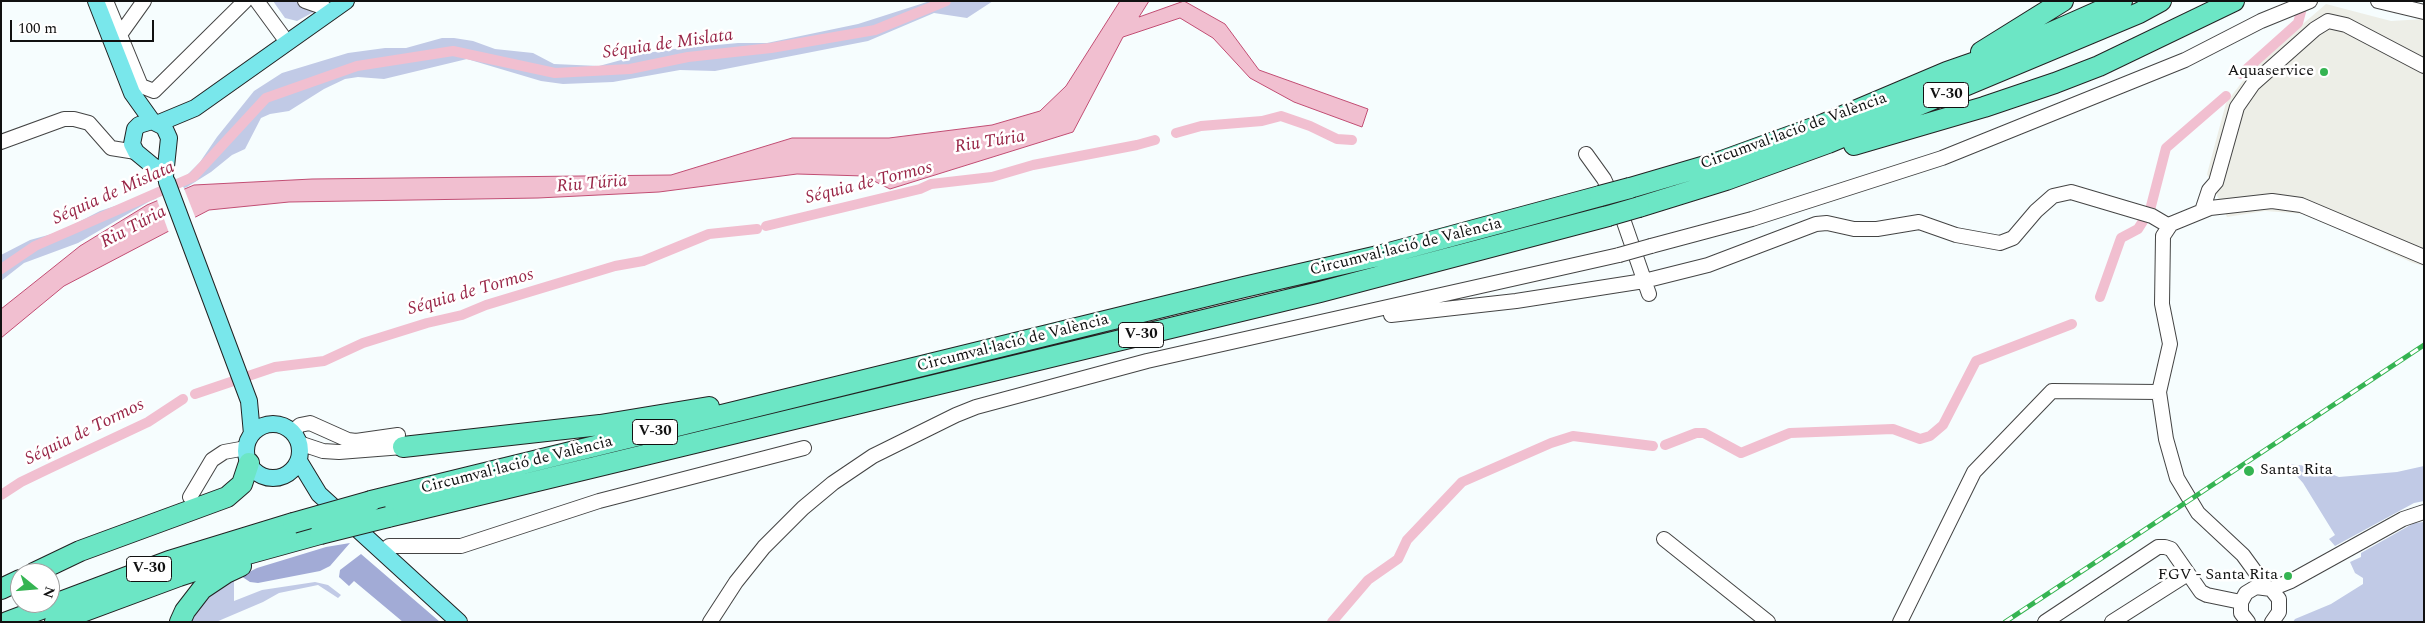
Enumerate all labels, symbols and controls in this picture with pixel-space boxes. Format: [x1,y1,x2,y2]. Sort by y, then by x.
scale bar [12,10,156,42]
text: 100 m [18,17,57,40]
water label: Séquia de Mislata [601,25,735,65]
place label: Aquaservice [2227,62,2314,82]
marker: Aquaservice [2318,66,2330,78]
road number: V-30 [1924,82,1968,108]
street label: Circumval·lació de València [1698,89,1890,175]
water label: Riu Túria [953,127,1027,159]
water label: Séquia de Mislata [50,157,178,231]
water label: Séquia de Tormos [803,158,935,210]
water label: Riu Túria [556,171,628,199]
water label: Riu Túria [98,202,170,254]
street label: Circumval·lació de València [1308,215,1504,281]
water label: Séquia de Tormos [406,265,536,321]
street label: Circumval·lació de València [915,311,1111,377]
road number: V-30 [1118,322,1164,348]
water label: Séquia de Tormos [22,395,148,471]
road number: V-30 [632,420,678,444]
street label: Circumval·lació de València [419,433,615,499]
place label: Santa Rita [2260,461,2333,481]
marker: Santa Rita [2242,464,2256,478]
road number: V-30 [126,556,172,582]
north arrow [10,563,60,613]
place label: FGV - Santa Rita [2158,566,2278,586]
marker: FGV - Santa Rita [2282,570,2294,582]
text: N [37,584,61,601]

